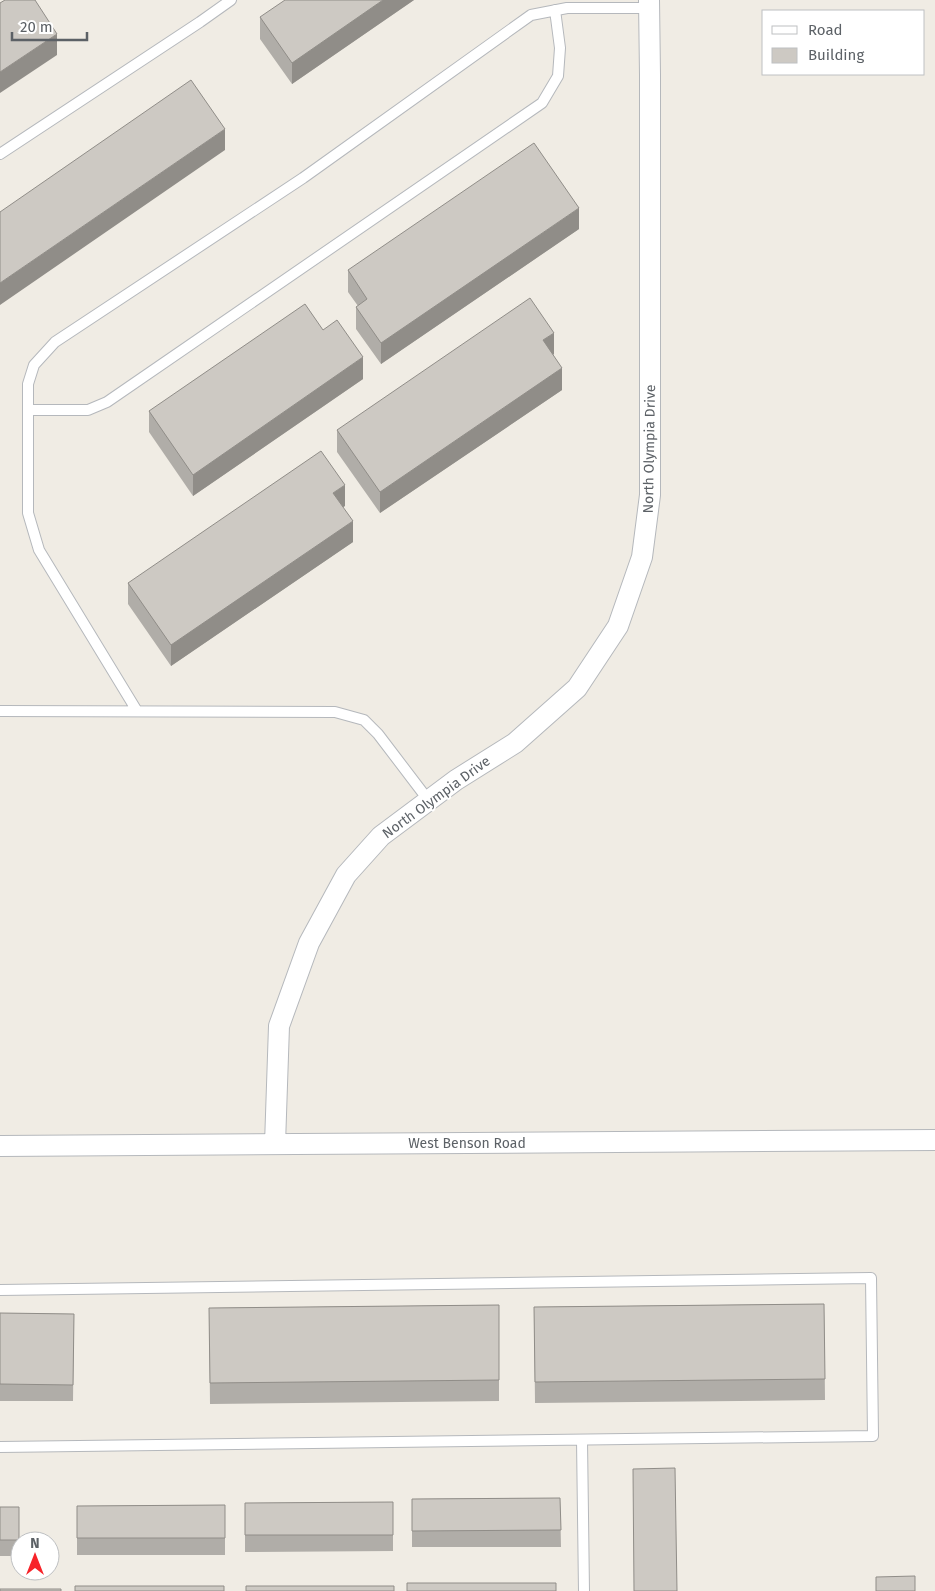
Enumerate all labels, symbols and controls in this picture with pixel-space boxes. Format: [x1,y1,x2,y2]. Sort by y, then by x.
scale bar [12,10,88,42]
legend [762,10,925,75]
text: 20 m [20,18,53,36]
text: Road [808,21,843,39]
text: Building [808,46,864,64]
street label: North Olympia Drive [640,384,659,514]
street label: North Olympia Drive [379,753,494,842]
street label: West Benson Road [408,1135,526,1152]
north arrow [10,1531,60,1581]
text: N [30,1535,40,1552]

